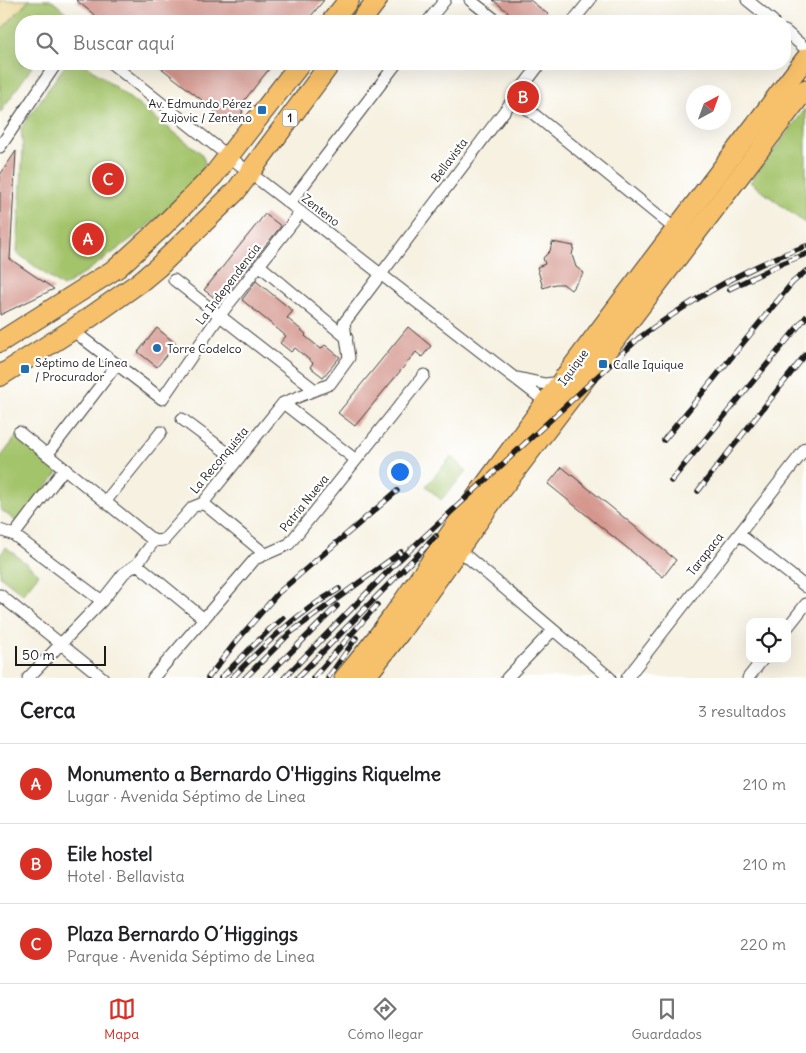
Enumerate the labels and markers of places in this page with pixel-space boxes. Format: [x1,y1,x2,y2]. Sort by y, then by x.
pin: B [507,78,539,116]
place label: Av. Edmundo Pérez Zujovic / Zenteno [149,96,252,125]
marker: Av. Edmundo Pérez Zujovic / Zenteno [256,104,268,116]
pin: C [92,160,124,198]
pin: A [72,220,104,258]
place label: Torre Codelco [167,341,242,356]
marker: Torre Codelco [151,342,163,354]
place label: Séptimo de Línea / Procurador [35,355,128,384]
place label: Calle Iquique [613,357,684,372]
marker: Calle Iquique [597,358,609,370]
marker: Séptimo de Línea / Procurador [19,363,31,375]

